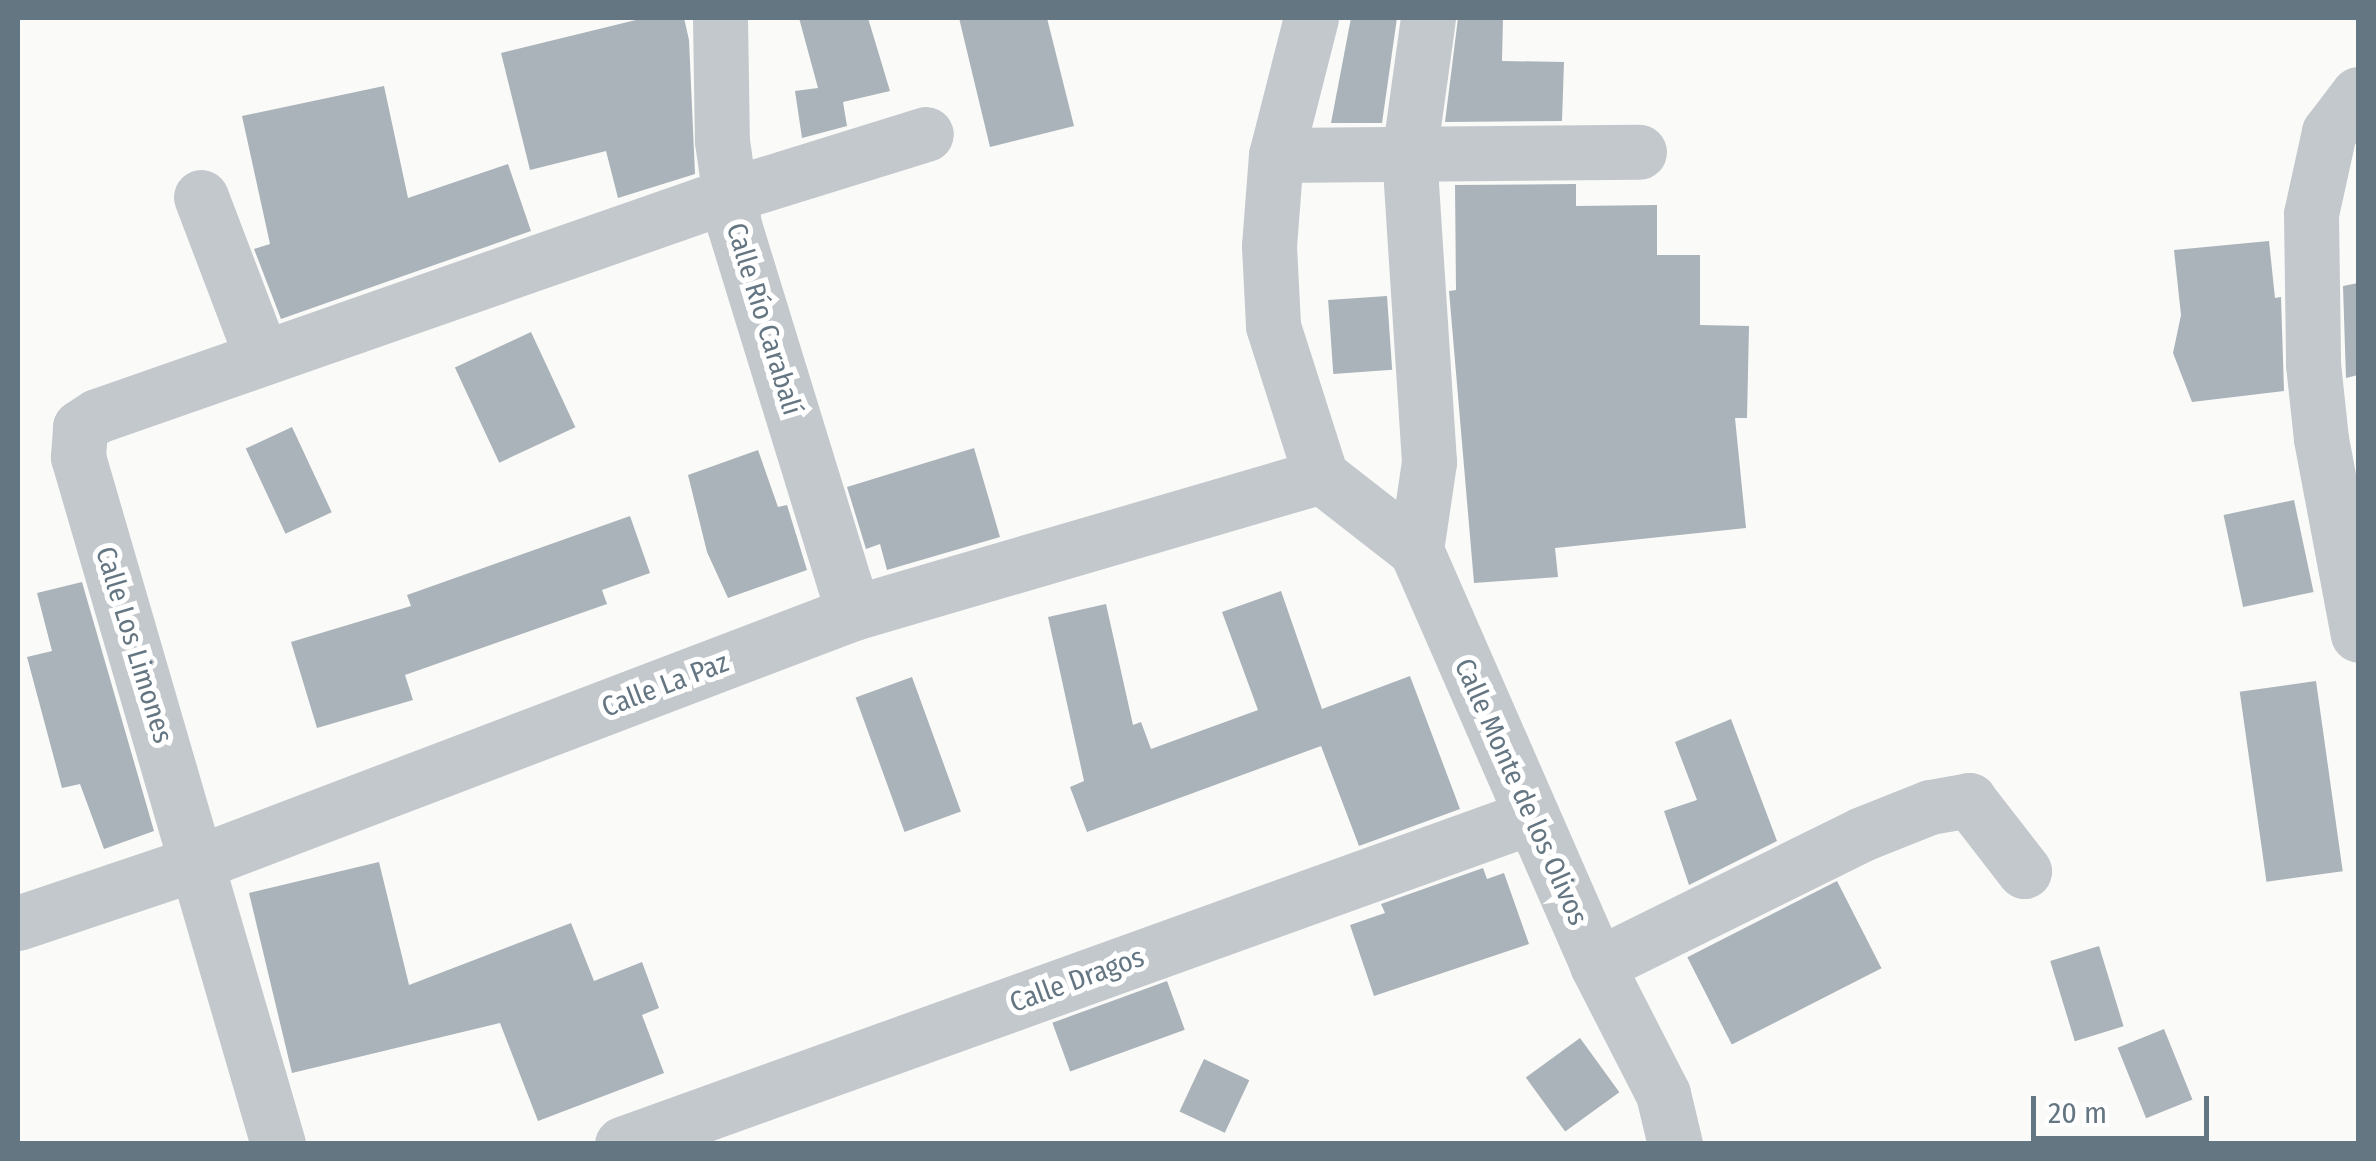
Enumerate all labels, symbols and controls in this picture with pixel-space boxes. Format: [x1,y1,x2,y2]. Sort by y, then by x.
street label: Calle Río Carabalí [719,219,809,419]
street label: Calle Los Limones [88,543,180,747]
street label: Calle La Paz [597,645,733,725]
street label: Calle Monte de los Olivos [1447,654,1595,930]
street label: Calle Dragos [1005,940,1149,1020]
scale bar [2036,1076,2214,1138]
text: 20 m [2048,1095,2107,1131]

